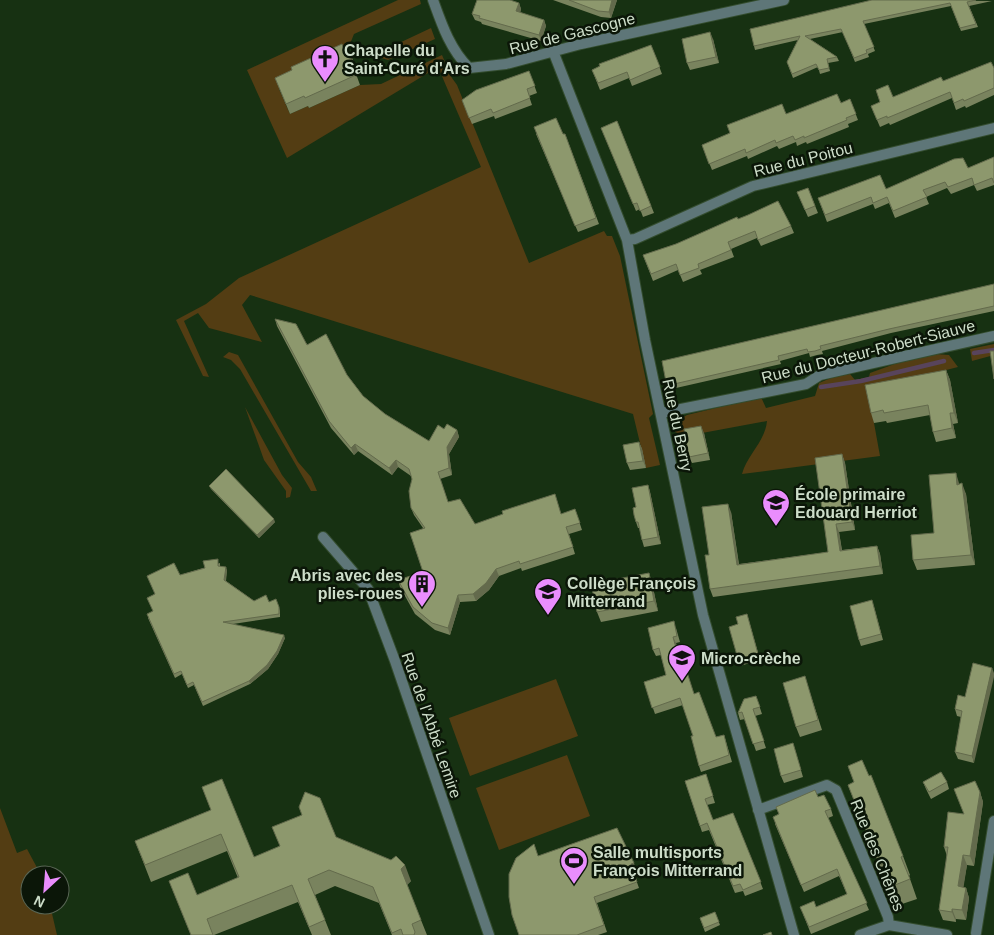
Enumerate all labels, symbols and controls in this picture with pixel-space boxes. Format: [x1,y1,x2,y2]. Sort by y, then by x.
street label: Rue de Gascogne [507,10,637,57]
place label: Chapelle du Saint-Curé d'Ars [344,42,470,77]
church icon: Chapelle du Saint-Curé d'Ars [310,44,340,83]
street label: Rue du Poitou [752,139,854,180]
street label: Rue du Docteur-Robert-Siauve [759,317,977,386]
street label: Rue du Berry [659,377,696,473]
place label: École primaire Edouard Herriot [795,485,917,521]
school or university icon: École primaire Edouard Herriot [761,488,791,527]
place label: Abris avec des plies-roues [290,567,403,602]
building icon: Abris avec des plies-roues [407,569,437,608]
place label: Collège François Mitterrand [567,575,696,610]
school or university icon: Collège François Mitterrand [533,577,563,616]
school or university icon: Micro-crèche [667,643,697,682]
street label: Rue de l'Abbé Lemire [399,650,465,801]
place label: Micro-crèche [701,650,801,667]
street label: Rue des Chênes [847,797,908,914]
place label: Salle multisports François Mitterrand [593,844,742,879]
sports icon: Salle multisports François Mitterrand [559,846,589,885]
north arrow [20,865,70,915]
text: N [31,892,47,911]

